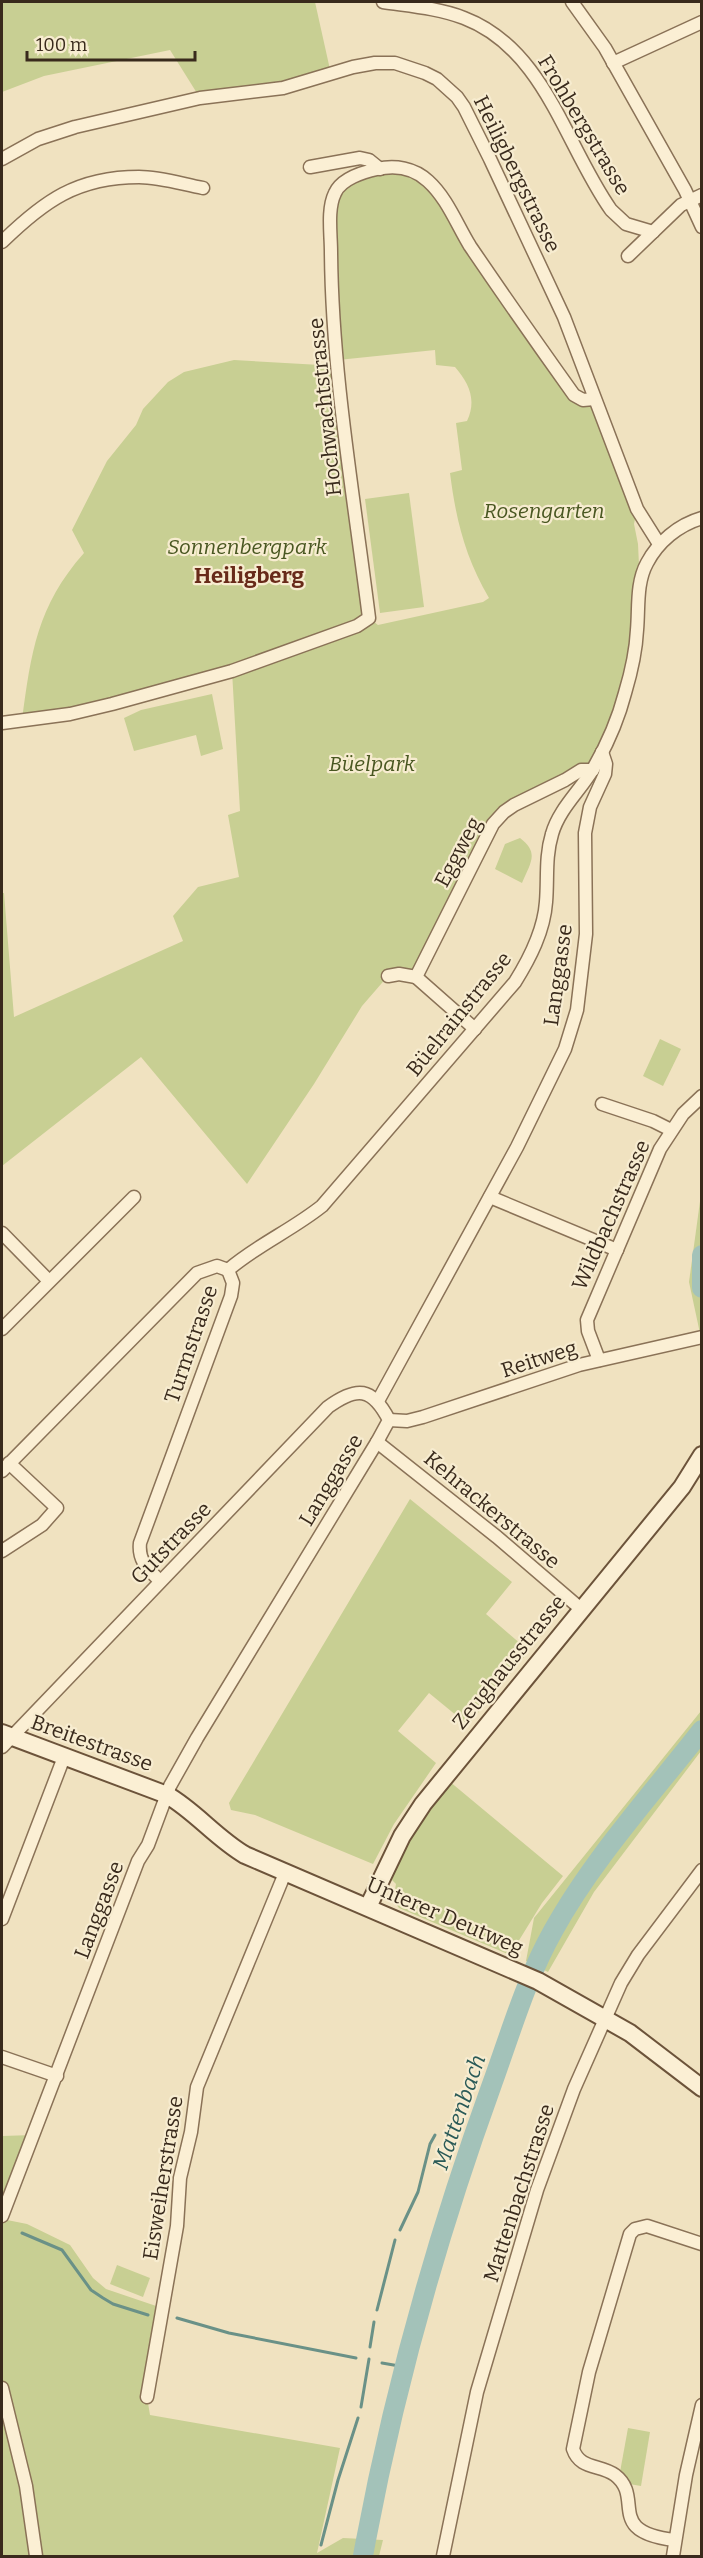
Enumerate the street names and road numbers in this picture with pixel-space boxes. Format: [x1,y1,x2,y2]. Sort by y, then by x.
street label: Frohbergstrasse [532,50,636,200]
street label: Heiligbergstrasse [468,91,566,257]
street label: Hochwachtstrasse [303,316,347,498]
street label: Eggweg [429,812,487,892]
street label: Langgasse [538,922,578,1028]
street label: Büelrainstrasse [401,946,517,1082]
street label: Wildbachstrasse [566,1136,656,1294]
street label: Turmstrasse [159,1282,223,1406]
street label: Reitweg [498,1334,580,1383]
street label: Langgasse [293,1429,369,1531]
street label: Kehrackerstrasse [419,1445,565,1575]
street label: Gutstrasse [125,1496,217,1590]
street label: Zeughausstrasse [447,1589,571,1735]
street label: Breitestrasse [28,1709,156,1777]
street label: Langgasse [68,1857,130,1963]
street label: Unterer Deutweg [363,1871,528,1961]
street label: Eisweiherstrasse [137,2094,189,2262]
street label: Mattenbachstrasse [478,2101,560,2285]

